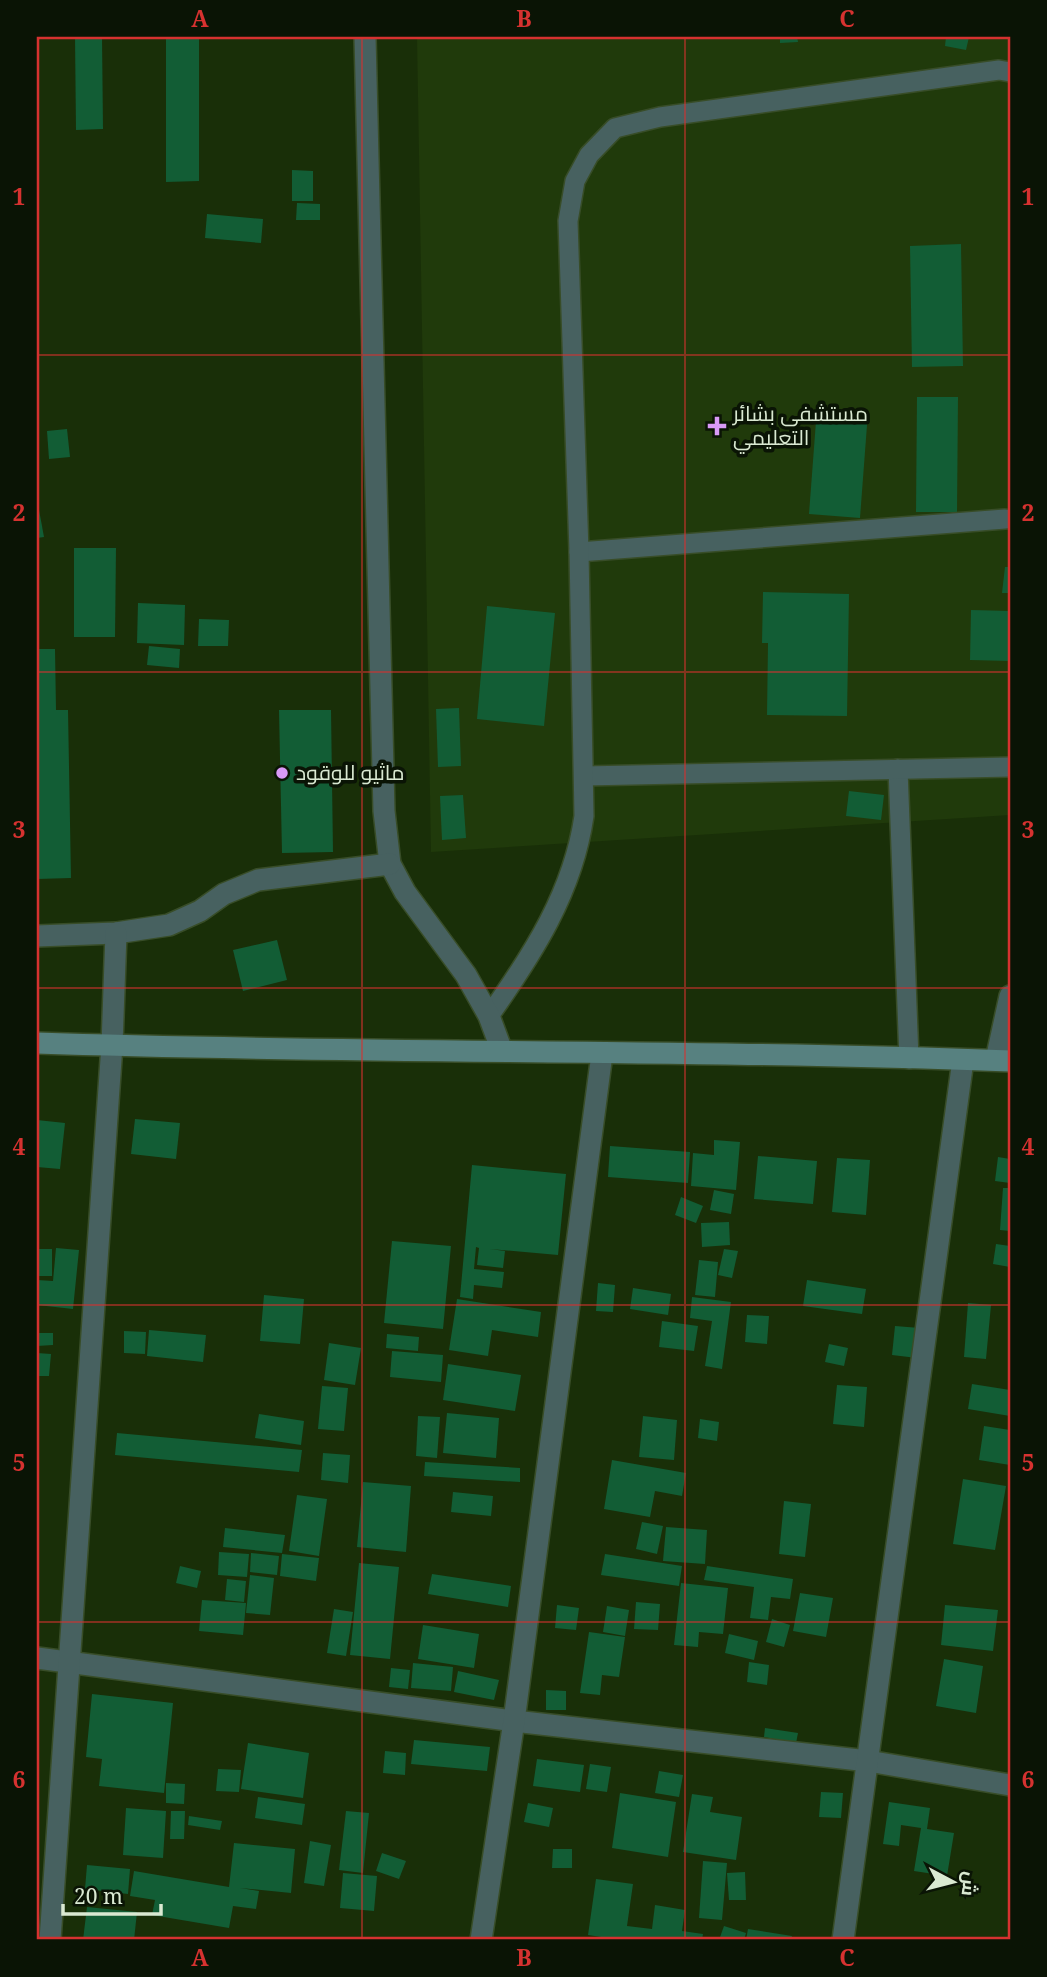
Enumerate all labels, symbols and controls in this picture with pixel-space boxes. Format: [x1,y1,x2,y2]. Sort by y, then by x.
text: A [191,2,209,34]
text: B [516,2,532,34]
text: C [839,2,855,34]
text: 1 [13,180,26,212]
text: 1 [1022,180,1035,212]
place label: مستشفى بشائر التعليمي [732,399,868,454]
marker: مستشفى بشائر التعليمي [707,416,727,436]
text: 2 [13,496,26,528]
text: 2 [1022,496,1035,528]
place label: ماثيو للوقود [296,758,404,786]
marker: ماثيو للوقود [274,765,290,781]
text: 3 [13,813,26,845]
text: 3 [1022,813,1035,845]
text: 4 [13,1130,26,1162]
text: 4 [1022,1130,1035,1162]
text: 5 [13,1446,26,1478]
text: 5 [1022,1446,1035,1478]
text: 6 [13,1763,26,1795]
text: 6 [1022,1763,1035,1795]
north arrow [918,1848,988,1918]
text: ش [955,1870,984,1898]
scale bar [63,1872,161,1916]
text: 20 m [74,1882,123,1910]
text: A [191,1941,209,1973]
text: B [516,1941,532,1973]
text: C [839,1941,855,1973]

